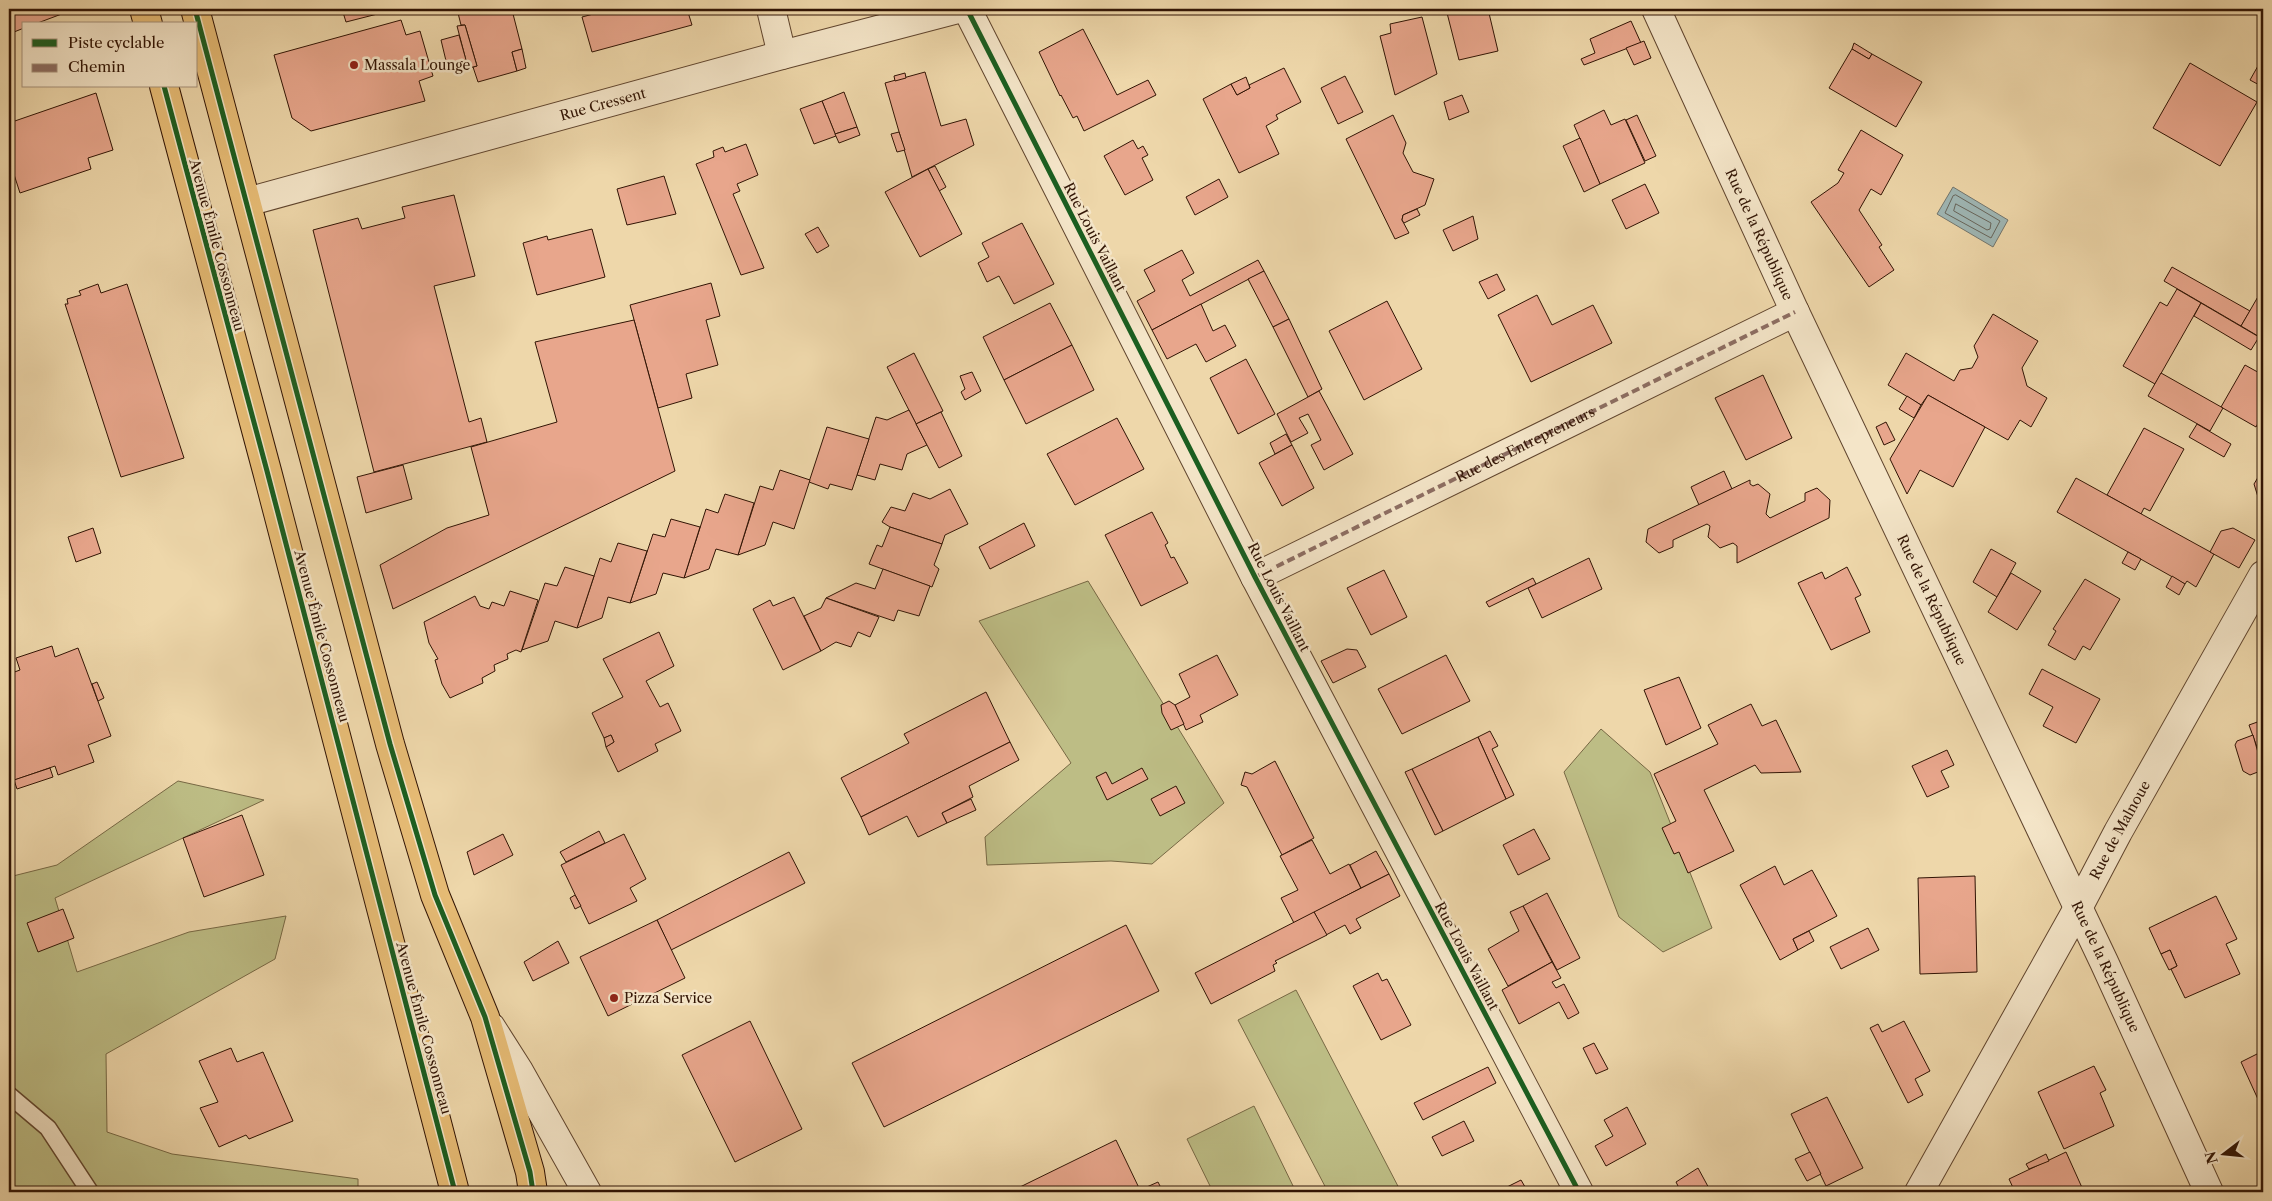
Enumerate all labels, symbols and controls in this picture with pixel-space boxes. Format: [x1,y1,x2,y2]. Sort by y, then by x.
legend [22,22,198,88]
text: Piste cyclable [68,33,164,52]
place label: Massala Lounge [364,56,471,74]
text: Chemin [68,57,126,76]
marker: Massala Lounge [348,59,360,71]
street label: Rue Cressent [558,84,648,125]
street label: Avenue Émile Cossonneau [185,156,249,334]
street label: Rue de la République [1721,166,1797,303]
street label: Rue Louis Vaillant [1060,179,1130,295]
street label: Rue des Entrepreneurs [1453,403,1598,486]
street label: Rue de la République [1893,531,1971,668]
street label: Rue Louis Vaillant [1244,539,1314,655]
street label: Avenue Émile Cossonneau [290,547,354,725]
street label: Rue de Malnoue [2086,777,2154,883]
street label: Rue de la République [2067,898,2144,1035]
street label: Rue Louis Vaillant [1431,899,1503,1013]
street label: Avenue Émile Cossonneau [392,939,456,1117]
place label: Pizza Service [624,989,712,1007]
marker: Pizza Service [608,992,620,1004]
north arrow [2200,1128,2250,1178]
text: N [2201,1149,2222,1166]

